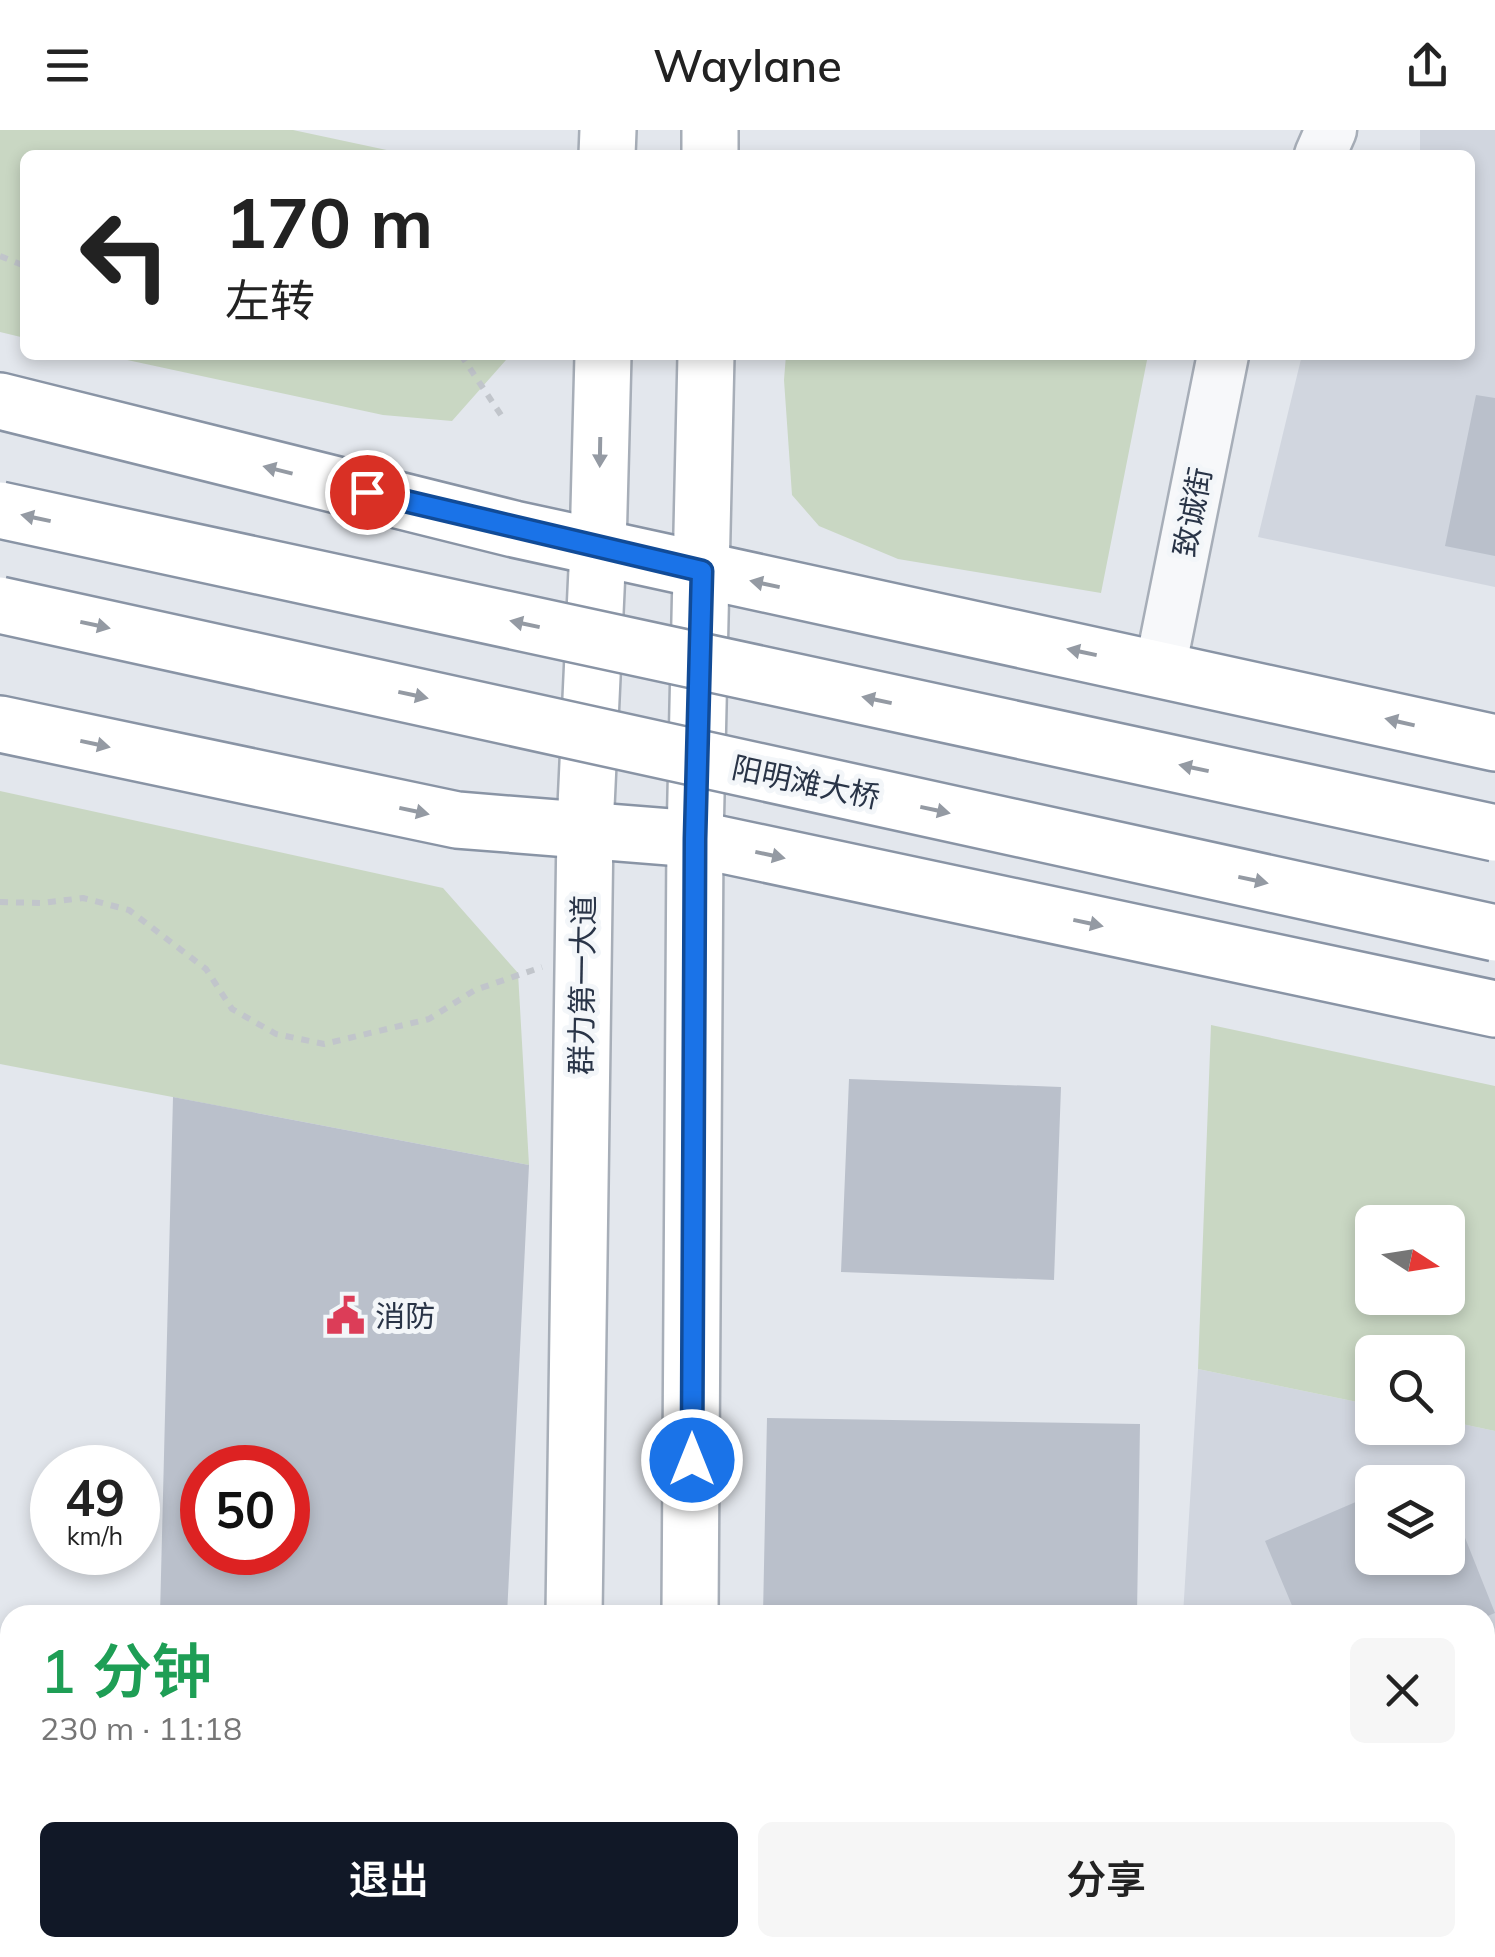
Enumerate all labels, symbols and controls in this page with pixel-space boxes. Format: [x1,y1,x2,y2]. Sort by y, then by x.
text: Waylane [653,37,842,93]
icon: menu [40,38,95,93]
icon: share [1400,38,1455,93]
text: 170 m [225,178,433,266]
icon: left [60,190,190,320]
text: 左转 [225,272,315,328]
one-way arrow [592,437,608,469]
pin [325,450,410,535]
one-way arrow [262,462,293,477]
street label: 致诚街 [1165,464,1219,560]
icon: arrive [340,465,395,520]
one-way arrow [20,510,51,525]
one-way arrow [749,576,780,592]
one-way arrow [509,615,540,631]
one-way arrow [80,618,111,634]
one-way arrow [1067,644,1098,660]
one-way arrow [398,688,429,703]
one-way arrow [861,691,892,707]
one-way arrow [1384,714,1415,729]
one-way arrow [80,737,111,752]
street label: 阳明滩大桥 [729,748,883,816]
one-way arrow [1179,760,1210,776]
one-way arrow [398,803,429,819]
one-way arrow [920,803,951,818]
one-way arrow [755,848,786,863]
one-way arrow [1237,873,1268,888]
street label: 群力第一大道 [561,895,603,1075]
one-way arrow [1073,915,1104,931]
north arrow [1355,1205,1465,1315]
map controls [1355,1205,1465,1575]
public building icon: 消防 [324,1295,366,1337]
place label: 消防 [375,1297,435,1335]
button: search [1355,1335,1465,1445]
position arrow [640,1408,744,1512]
speed limit sign: 50 [180,1445,310,1575]
button: layers [1355,1465,1465,1575]
text: 49 [65,1466,125,1529]
text: km/h [67,1520,123,1551]
text: 1 分钟 [40,1633,212,1708]
button: close [1350,1638,1455,1743]
text: 230 m · 11:18 [40,1708,242,1748]
button: 退出 [40,1822,738,1937]
button: 分享 [758,1822,1455,1937]

